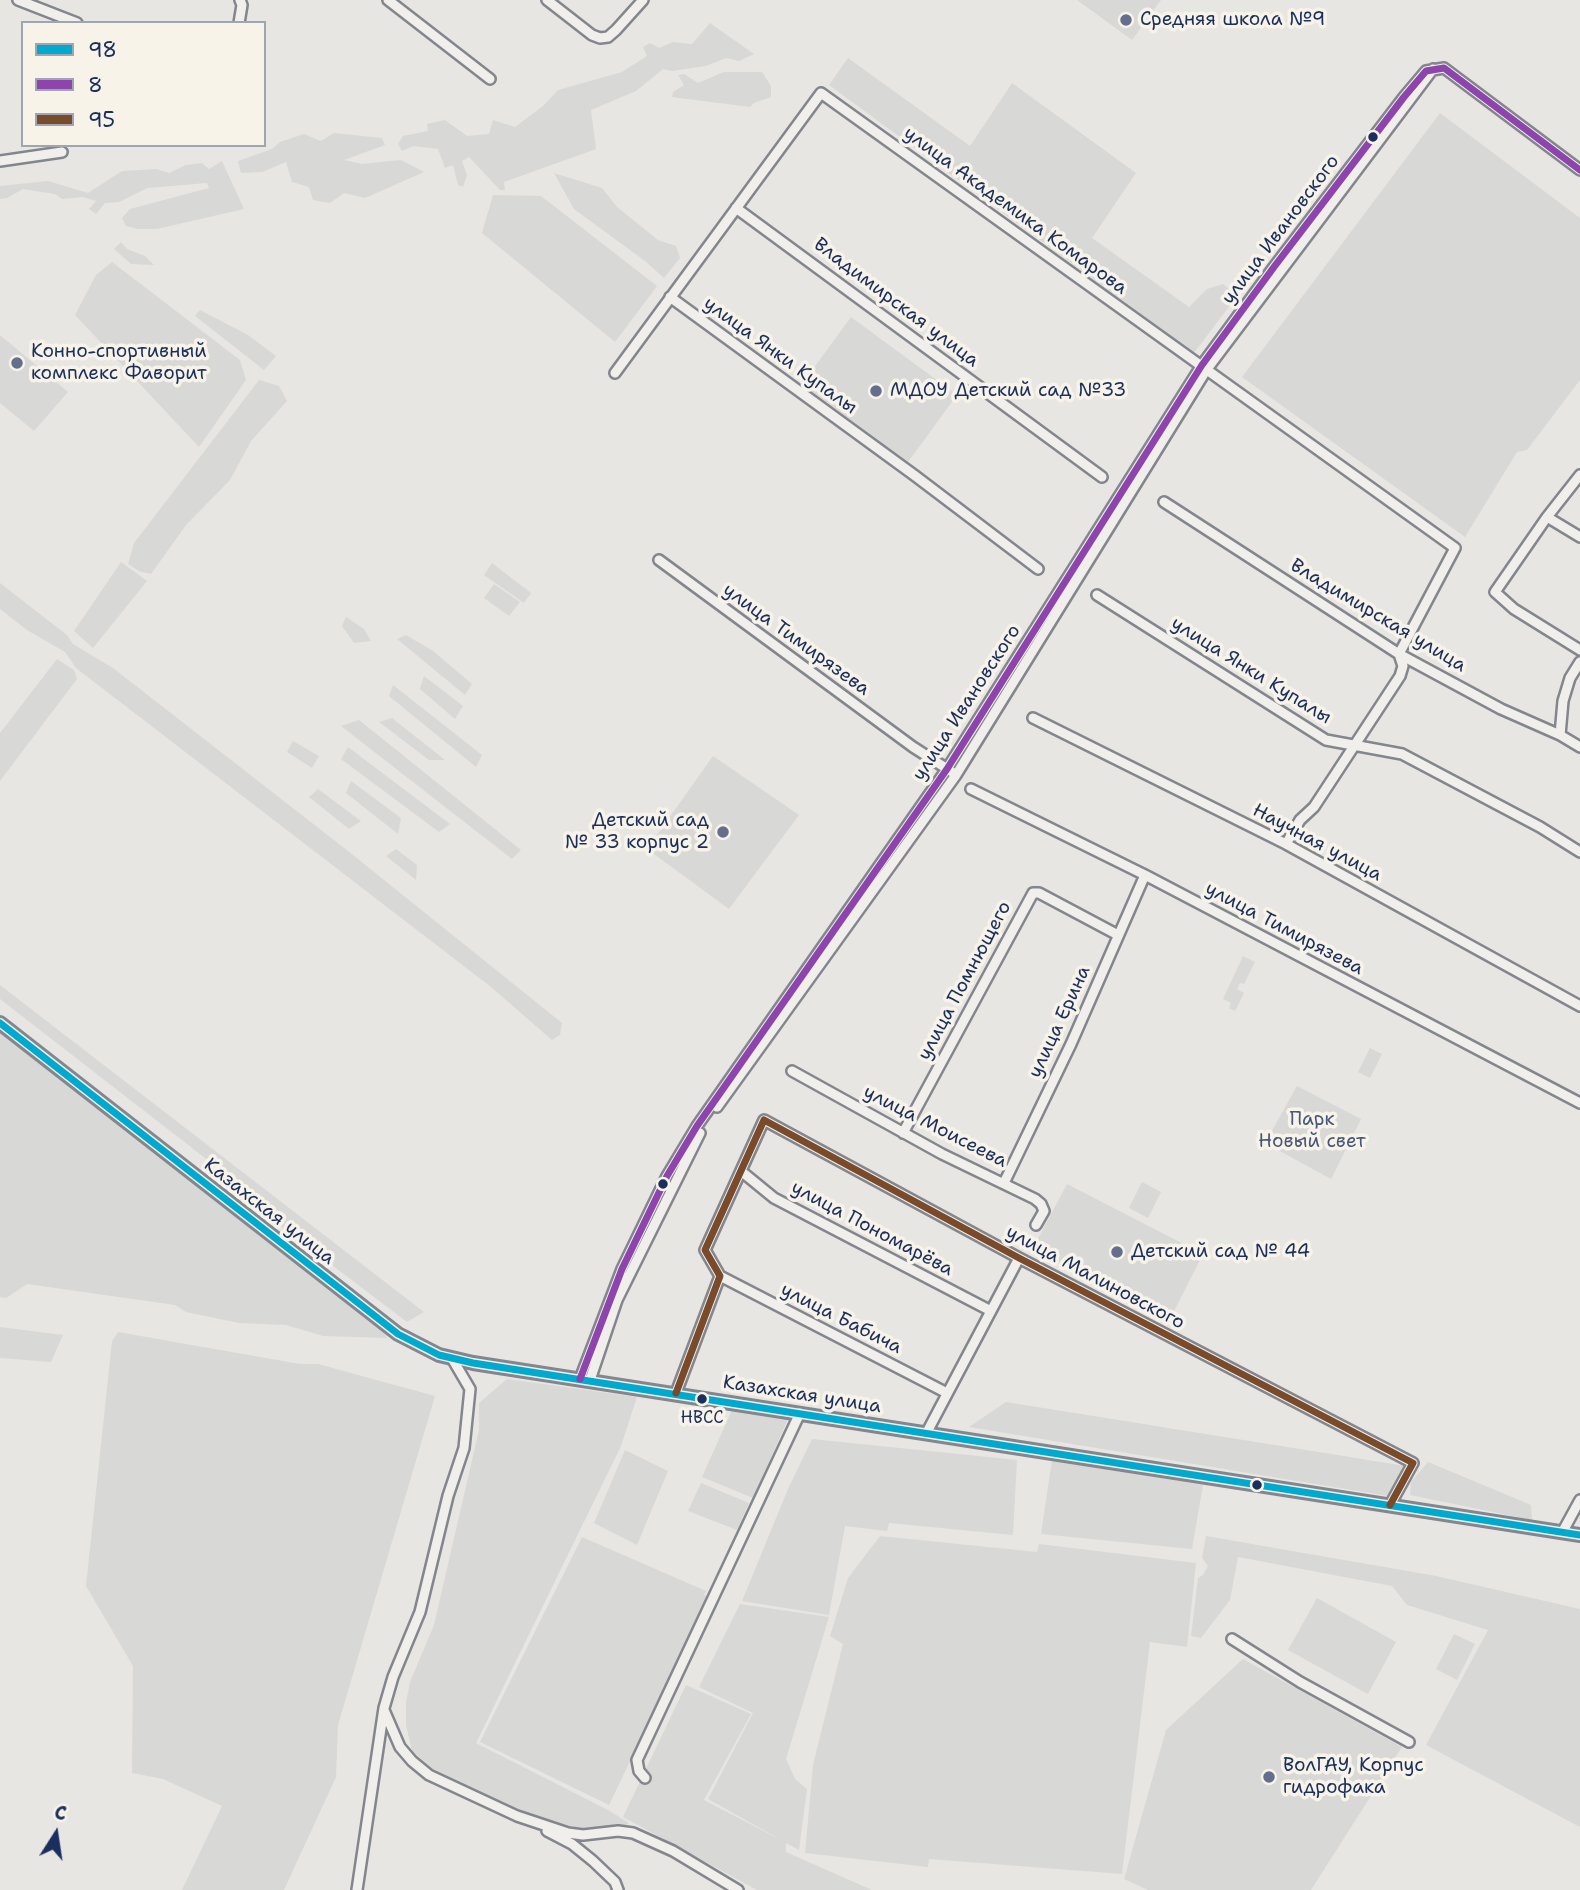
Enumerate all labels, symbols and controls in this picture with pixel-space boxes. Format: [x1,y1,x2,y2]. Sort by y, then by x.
place label: Средняя школа №9 [1140,9,1325,31]
marker: Средняя школа №9 [1118,12,1134,28]
legend [21,21,266,147]
text: 98 [88,36,117,64]
text: 8 [88,71,103,99]
text: 95 [88,106,115,134]
street label: улица Академика Комарова [899,122,1131,300]
unlabelled marker [1366,130,1380,144]
street label: улица Ивановского [1217,151,1345,309]
street label: Владимирская улица [809,233,983,373]
street label: улица Янки Купалы [699,293,861,419]
place label: Конно-спортивный комплекс Фаворит [31,341,207,385]
marker: Конно-спортивный комплекс Фаворит [9,355,25,371]
place label: МДОУ Детский сад №33 [890,380,1126,402]
marker: МДОУ Детский сад №33 [868,383,884,399]
street label: Владимирская улица [1286,555,1470,677]
street label: улица Тимирязева [718,579,874,701]
street label: улица Янки Купалы [1167,612,1335,730]
street label: улица Ивановского [908,621,1026,785]
street label: Научная улица [1248,799,1386,887]
place label: Детский сад № 33 корпус 2 [565,810,709,854]
marker: Детский сад № 33 корпус 2 [715,824,731,840]
street label: улица Тимирязева [1201,878,1367,980]
street label: улица Помнющего [913,898,1017,1064]
street label: улица Ерина [1024,962,1096,1082]
street label: улица Моисеева [859,1081,1011,1173]
park label: Парк Новый свет [1258,1109,1366,1153]
street label: Казахская улица [199,1154,339,1270]
unlabelled marker [656,1177,670,1191]
street label: улица Пономарёва [787,1177,957,1281]
street label: улица Малиновского [1002,1221,1188,1335]
place label: Детский сад № 44 [1131,1241,1310,1263]
marker: Детский сад № 44 [1109,1244,1125,1260]
street label: улица Бабича [777,1279,905,1359]
street label: Казахская улица [721,1371,883,1419]
marker: НВСС [695,1392,709,1406]
place label: НВСС [680,1409,724,1429]
unlabelled marker [1250,1478,1264,1492]
place label: ВолГАУ, Корпус гидрофака [1283,1755,1424,1799]
marker: ВолГАУ, Корпус гидрофака [1261,1769,1277,1785]
north arrow [21,1799,91,1869]
text: С [52,1800,69,1826]

